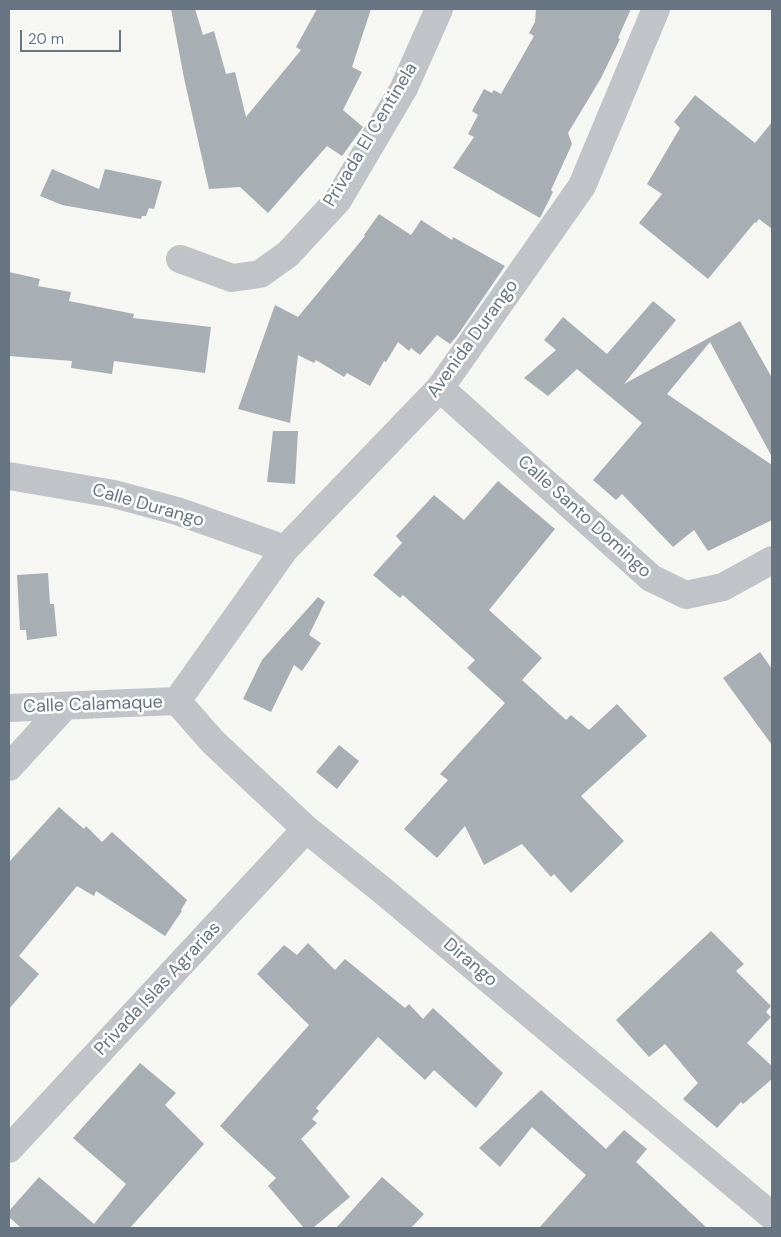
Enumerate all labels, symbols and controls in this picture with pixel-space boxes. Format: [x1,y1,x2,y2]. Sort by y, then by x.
scale bar [22,20,124,52]
text: 20 m [28,29,64,49]
street label: Privada El Centinela [319,59,423,211]
street label: Avenida Durango [423,276,523,402]
street label: Calle Santo Domingo [513,451,655,583]
street label: Calle Durango [89,480,207,532]
street label: Calle Calamaque [23,692,163,718]
street label: Privada Islas Agrarias [90,918,226,1060]
street label: Dirango [439,934,501,992]

